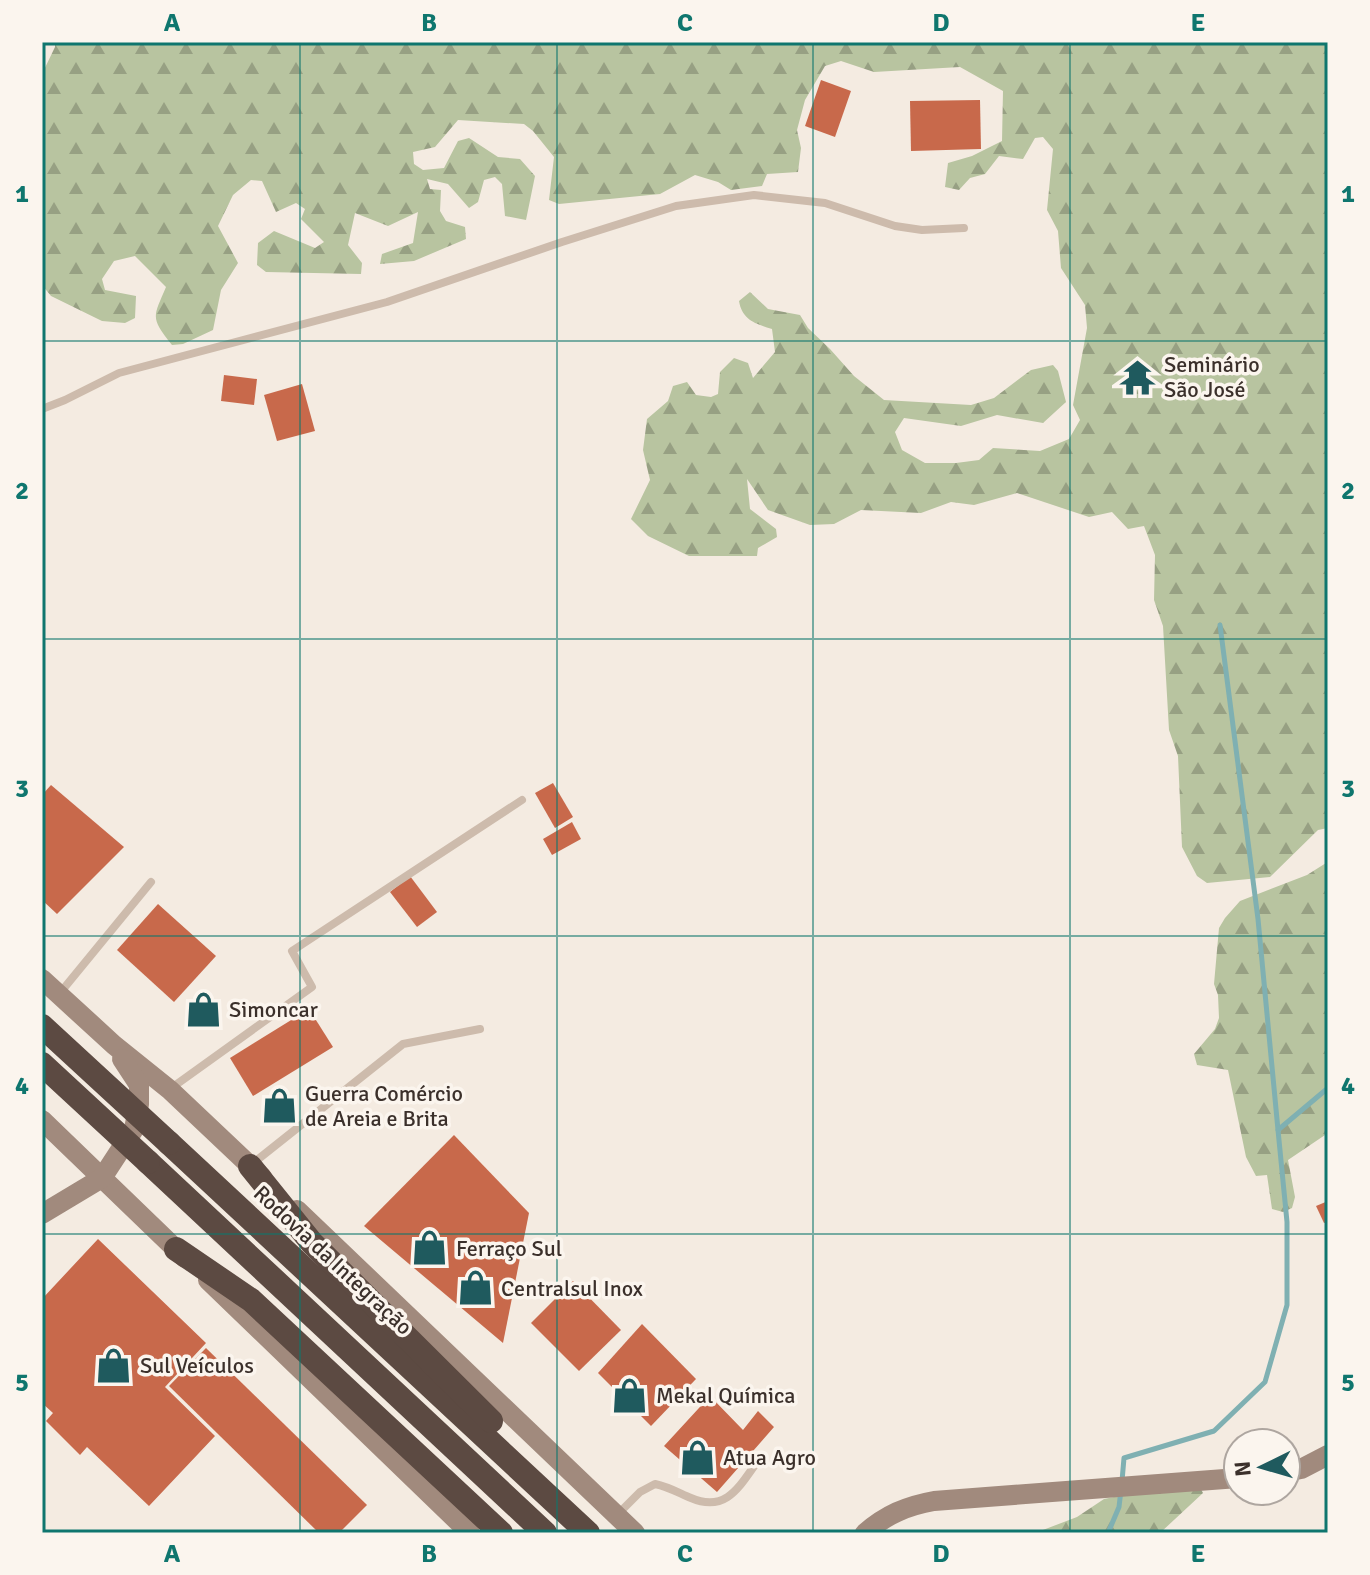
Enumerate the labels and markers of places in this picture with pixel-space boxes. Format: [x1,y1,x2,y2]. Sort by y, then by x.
place label: Seminário São José [1164,351,1260,403]
temple icon: Seminário São José [1119,358,1157,396]
shop icon: Simoncar [184,990,222,1028]
place label: Simoncar [229,996,318,1023]
place label: Guerra Comércio de Areia e Brita [305,1080,463,1132]
shop icon: Guerra Comércio de Areia e Brita [260,1087,298,1125]
shop icon: Ferraço Sul [411,1229,449,1267]
place label: Ferraço Sul [456,1235,562,1262]
shop icon: Centralsul Inox [456,1269,494,1307]
place label: Centralsul Inox [501,1275,643,1302]
shop icon: Sul Veículos [95,1346,133,1384]
place label: Sul Veículos [140,1352,254,1379]
shop icon: Mekal Química [611,1376,649,1414]
place label: Mekal Química [656,1382,796,1409]
shop icon: Atua Agro [678,1438,716,1476]
place label: Atua Agro [723,1444,816,1471]

